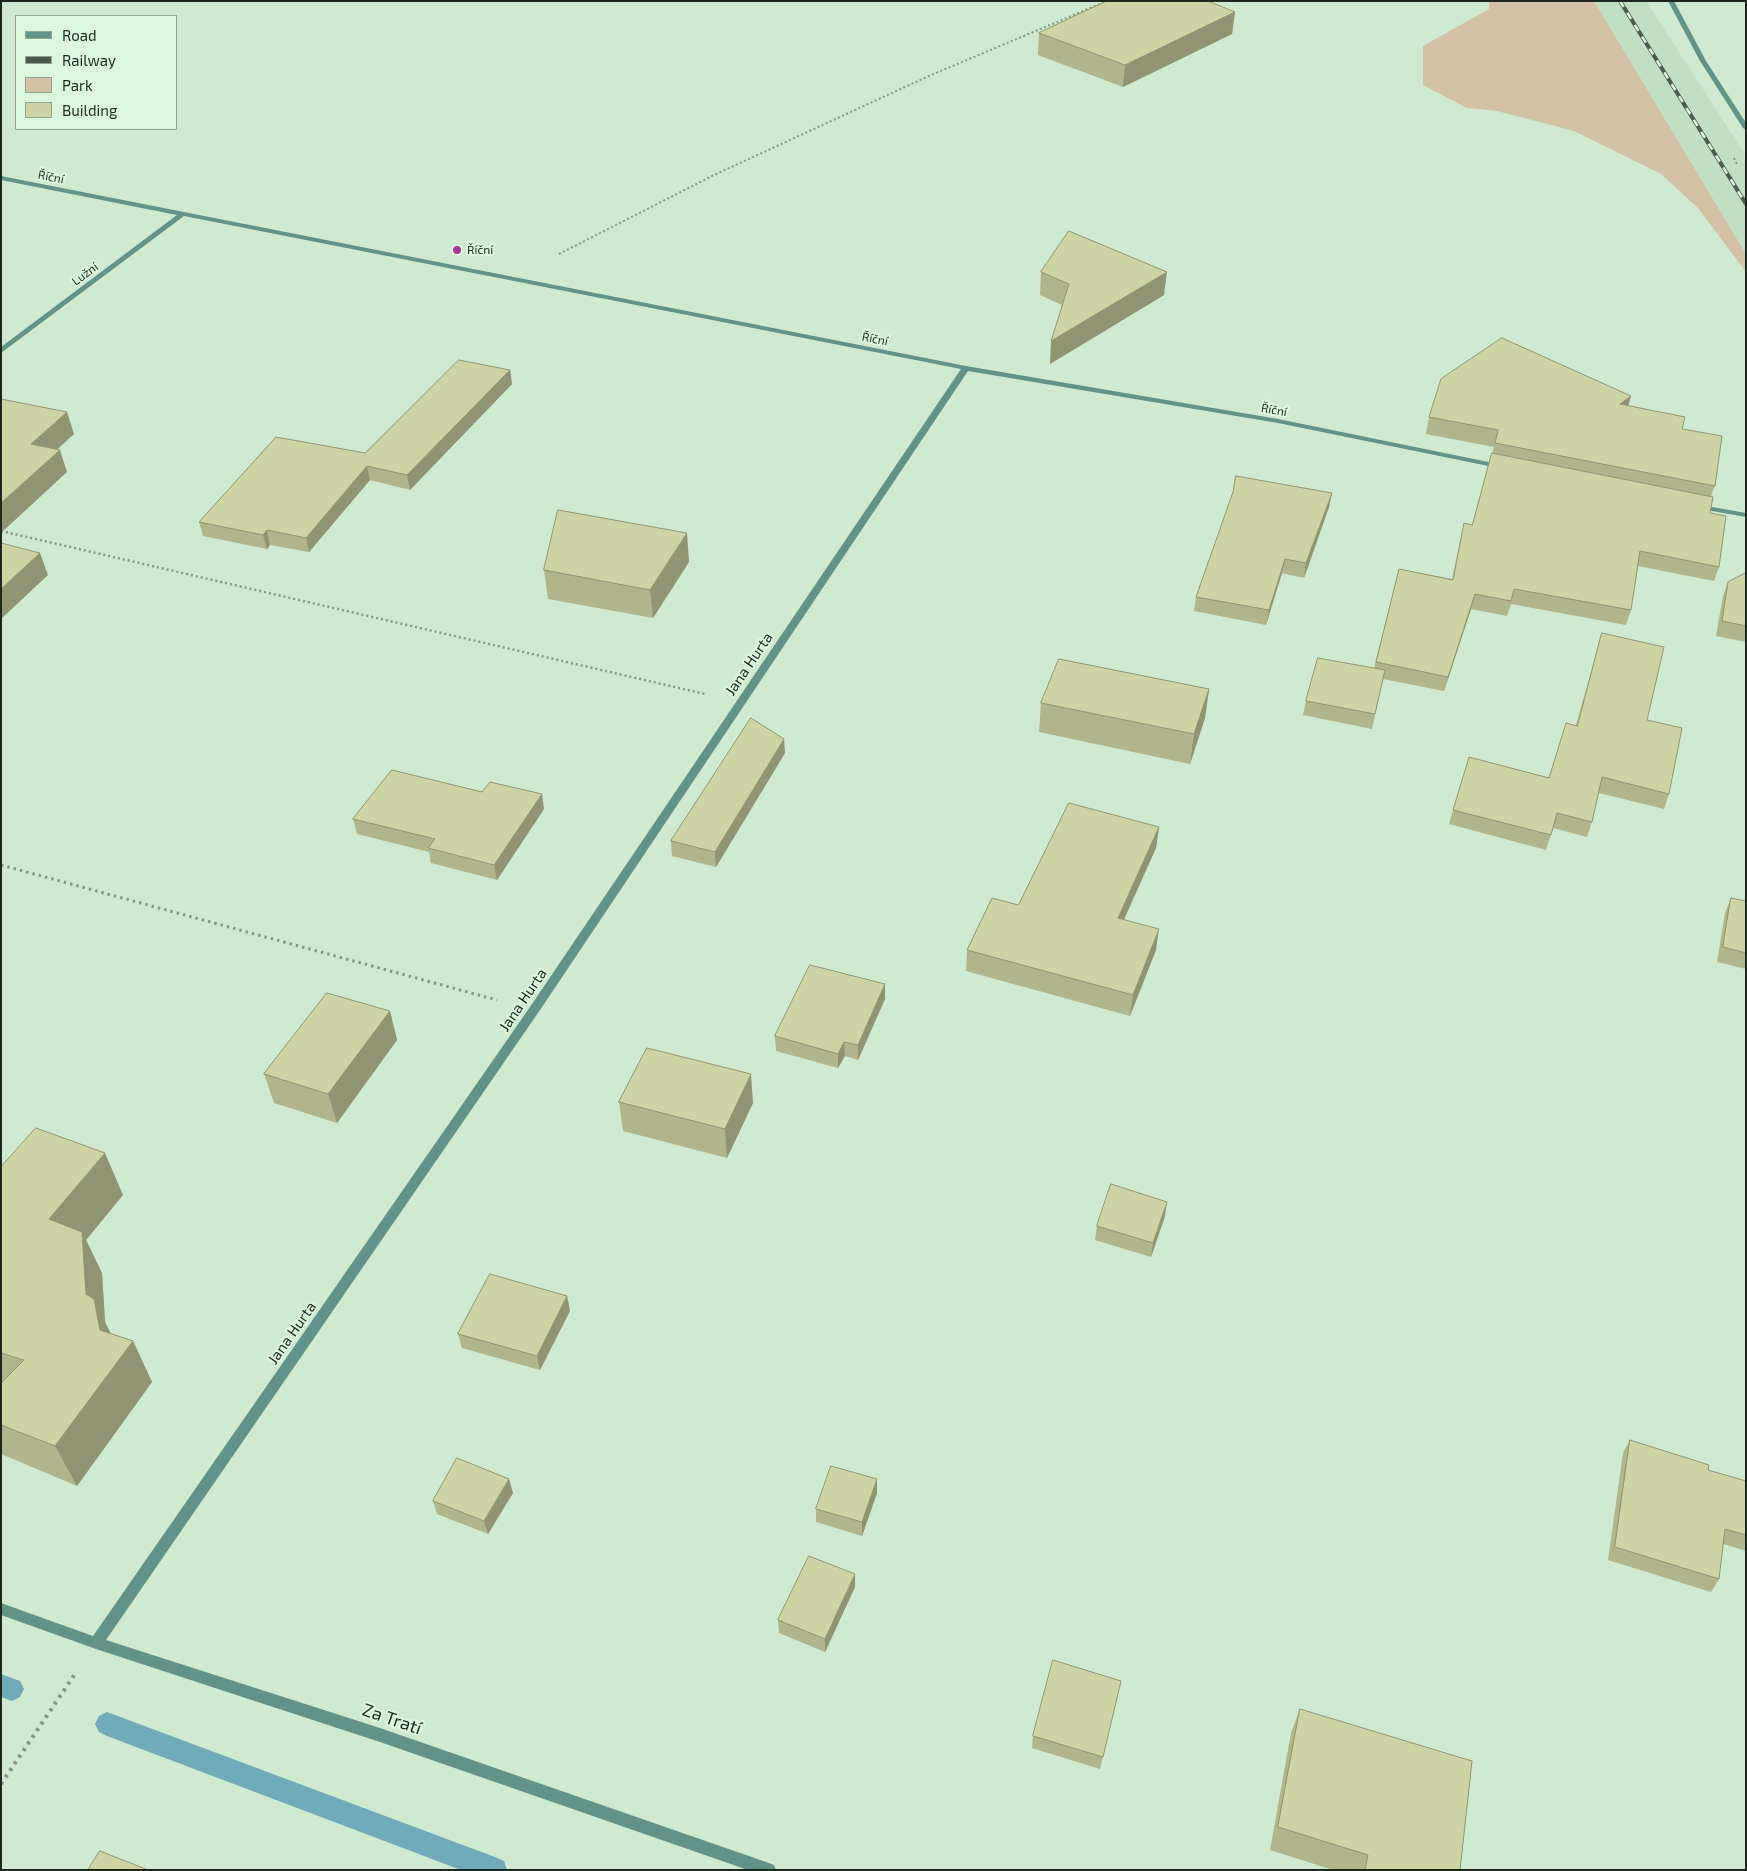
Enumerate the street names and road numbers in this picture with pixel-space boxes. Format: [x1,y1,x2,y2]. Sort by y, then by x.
street label: Říční [37,167,65,187]
street label: Lužní [69,259,101,289]
street label: Říční [861,329,889,349]
street label: Říční [1260,401,1288,419]
street label: Jana Hurta [721,629,777,699]
street label: Jana Hurta [495,965,551,1035]
street label: Jana Hurta [264,1298,320,1368]
street label: Za Tratí [359,1699,425,1739]

